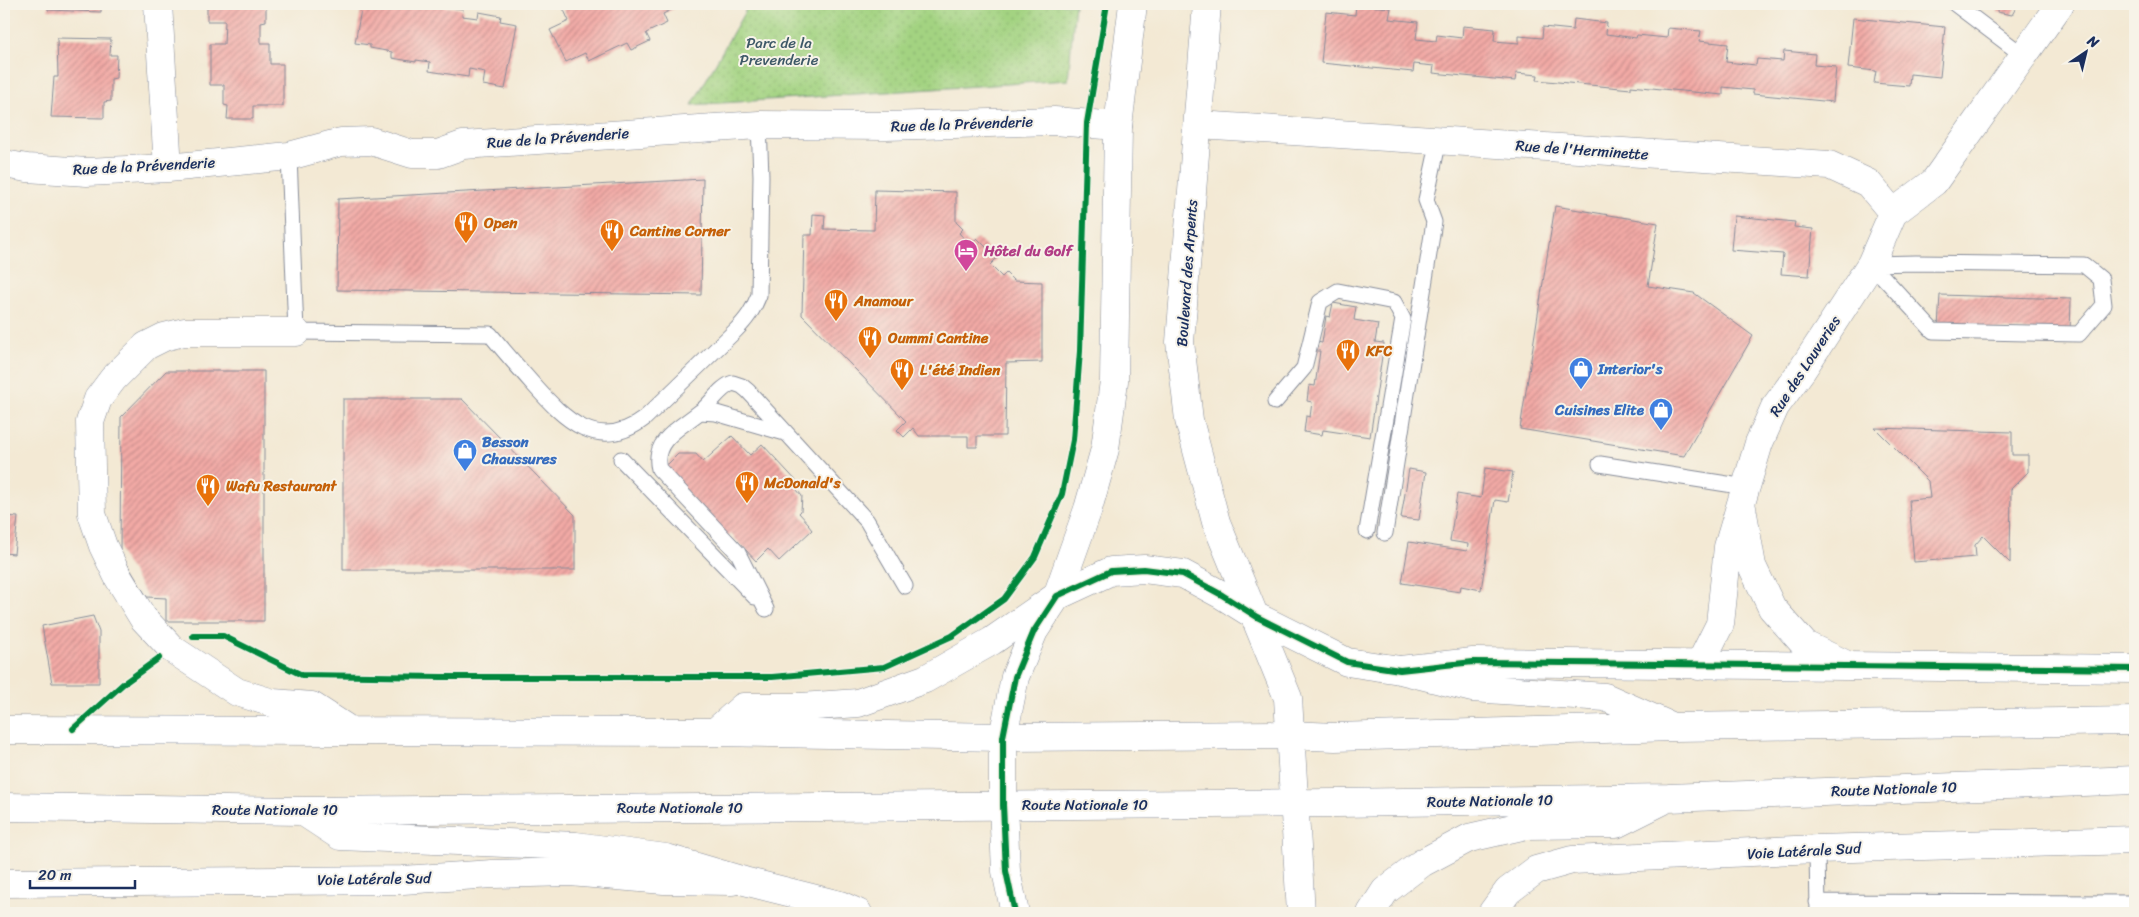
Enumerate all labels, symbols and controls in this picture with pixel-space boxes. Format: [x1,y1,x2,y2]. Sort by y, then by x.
north arrow [2062,28,2112,78]
text: N [2081,28,2105,55]
park label: Parc de la Prevenderie [740,30,819,73]
street label: Rue de la Prévenderie [890,109,1034,139]
street label: Rue de la Prévenderie [486,120,630,156]
street label: Rue de l'Herminette [1515,132,1650,168]
street label: Rue de la Prévenderie [72,149,216,183]
street label: Boulevard des Arpents [1169,198,1205,347]
restaurant icon: Open [453,210,479,244]
place label: Open [483,210,518,236]
restaurant icon: Cantine Corner [599,218,625,252]
place label: Cantine Corner [629,218,732,244]
hotel icon: Hôtel du Golf [953,238,979,272]
place label: Hôtel du Golf [983,238,1075,264]
restaurant icon: Anamour [823,288,849,322]
place label: Anamour [853,288,915,314]
street label: Rue des Louveries [1762,310,1848,422]
restaurant icon: Oummi Cantine [857,325,883,359]
place label: Oummi Cantine [887,325,989,351]
restaurant icon: KFC [1335,338,1361,372]
place label: KFC [1365,338,1392,364]
shop icon: Interior's [1568,356,1594,390]
place label: Interior's [1597,356,1664,382]
restaurant icon: L'été Indien [889,357,915,391]
place label: L'été Indien [920,357,1001,383]
place label: Cuisines Elite [1554,397,1645,423]
shop icon: Cuisines Elite [1648,397,1674,431]
place label: Besson Chaussures [481,429,558,472]
shop icon: Besson Chaussures [452,438,478,472]
restaurant icon: McDonald's [734,470,760,504]
place label: McDonald's [763,470,842,496]
restaurant icon: Wafu Restaurant [195,473,221,507]
place label: Wafu Restaurant [226,473,337,499]
street label: Route Nationale 10 [1831,774,1957,804]
street label: Route Nationale 10 [1427,787,1553,815]
street label: Route Nationale 10 [1022,792,1148,818]
street label: Route Nationale 10 [617,795,743,821]
street label: Route Nationale 10 [212,797,338,823]
street label: Voie Latérale Sud [1747,835,1863,867]
scale bar [30,857,135,889]
text: 20 m [38,862,72,888]
street label: Voie Latérale Sud [317,865,432,893]

